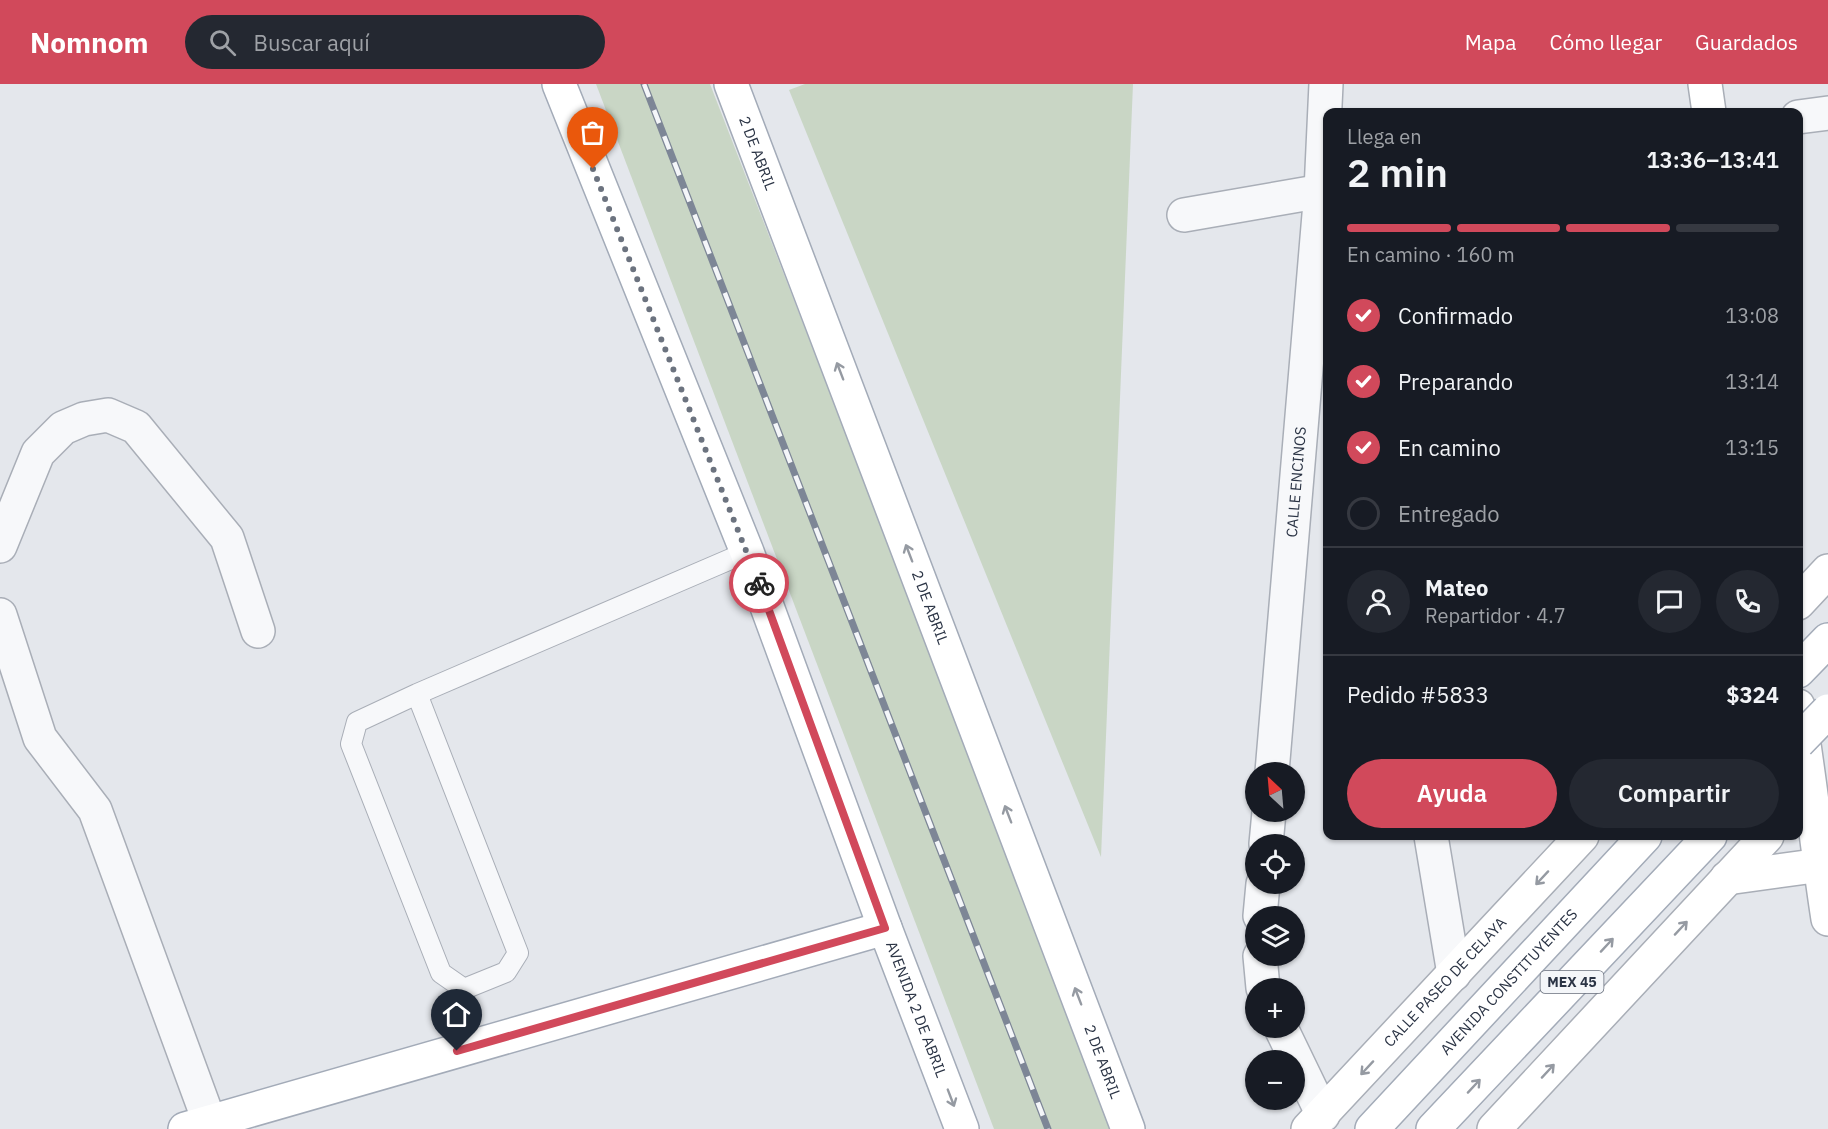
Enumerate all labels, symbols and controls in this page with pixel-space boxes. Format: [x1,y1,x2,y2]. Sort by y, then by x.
search box [185,15,605,69]
text: Nomnom [30,24,149,61]
icon: search [206,26,239,59]
text: Buscar aquí [254,28,370,57]
text: Mapa [1465,28,1516,56]
text: Cómo llegar [1549,28,1662,56]
text: Guardados [1695,28,1798,56]
pin [567,107,618,169]
street label: 2 DE ABRIL [735,113,781,193]
icon: bag [576,116,609,149]
text: Llega en [1347,123,1422,150]
text: 13:36–13:41 [1646,145,1779,174]
text: 2 min [1347,147,1448,198]
text: En camino · 160 m [1347,241,1515,268]
icon: check [1347,299,1380,332]
text: Confirmado [1398,301,1513,330]
text: 13:08 [1725,302,1779,329]
one-way arrow [834,362,845,380]
icon: check [1347,365,1380,398]
text: Preparando [1398,367,1513,396]
text: 13:14 [1725,368,1779,395]
street label: CALLE ENCINOS [1282,426,1310,538]
icon: check [1347,431,1380,464]
text: En camino [1398,433,1501,462]
text: 13:15 [1725,434,1779,461]
text: Entregado [1398,499,1499,528]
one-way arrow [903,544,914,563]
courier [729,553,789,613]
icon: bike [743,567,776,600]
street label: 2 DE ABRIL [908,568,953,647]
button: person [1347,570,1410,633]
button: chat [1638,570,1701,633]
button: phone [1716,570,1779,633]
text: Mateo [1425,573,1489,602]
text: Repartidor · 4.7 [1425,602,1566,629]
text: Pedido #5833 [1347,680,1489,709]
text: $324 [1726,680,1779,709]
button: Ayuda [1347,759,1557,828]
button: Compartir [1569,759,1779,828]
north arrow [1245,762,1305,822]
map controls [1245,762,1305,1110]
one-way arrow [1002,805,1013,823]
button: locate [1245,834,1305,894]
one-way arrow [1535,871,1550,886]
street label: AVENIDA CONSTITUYENTES [1436,905,1581,1059]
button: layers [1245,906,1305,966]
street label: CALLE PASEO DE CELAYA [1380,913,1510,1051]
one-way arrow [1674,920,1688,935]
one-way arrow [1600,937,1615,952]
street label: AVENIDA 2 DE ABRIL [882,939,951,1080]
road number: MEX 45 [1540,971,1604,993]
button: + [1245,978,1305,1038]
one-way arrow [1072,987,1083,1006]
pin [431,989,482,1051]
icon: home [440,998,473,1031]
street label: 2 DE ABRIL [1080,1022,1126,1102]
button: − [1245,1050,1305,1110]
one-way arrow [1360,1060,1374,1075]
one-way arrow [1541,1063,1556,1078]
one-way arrow [1466,1079,1481,1094]
one-way arrow [946,1089,957,1107]

